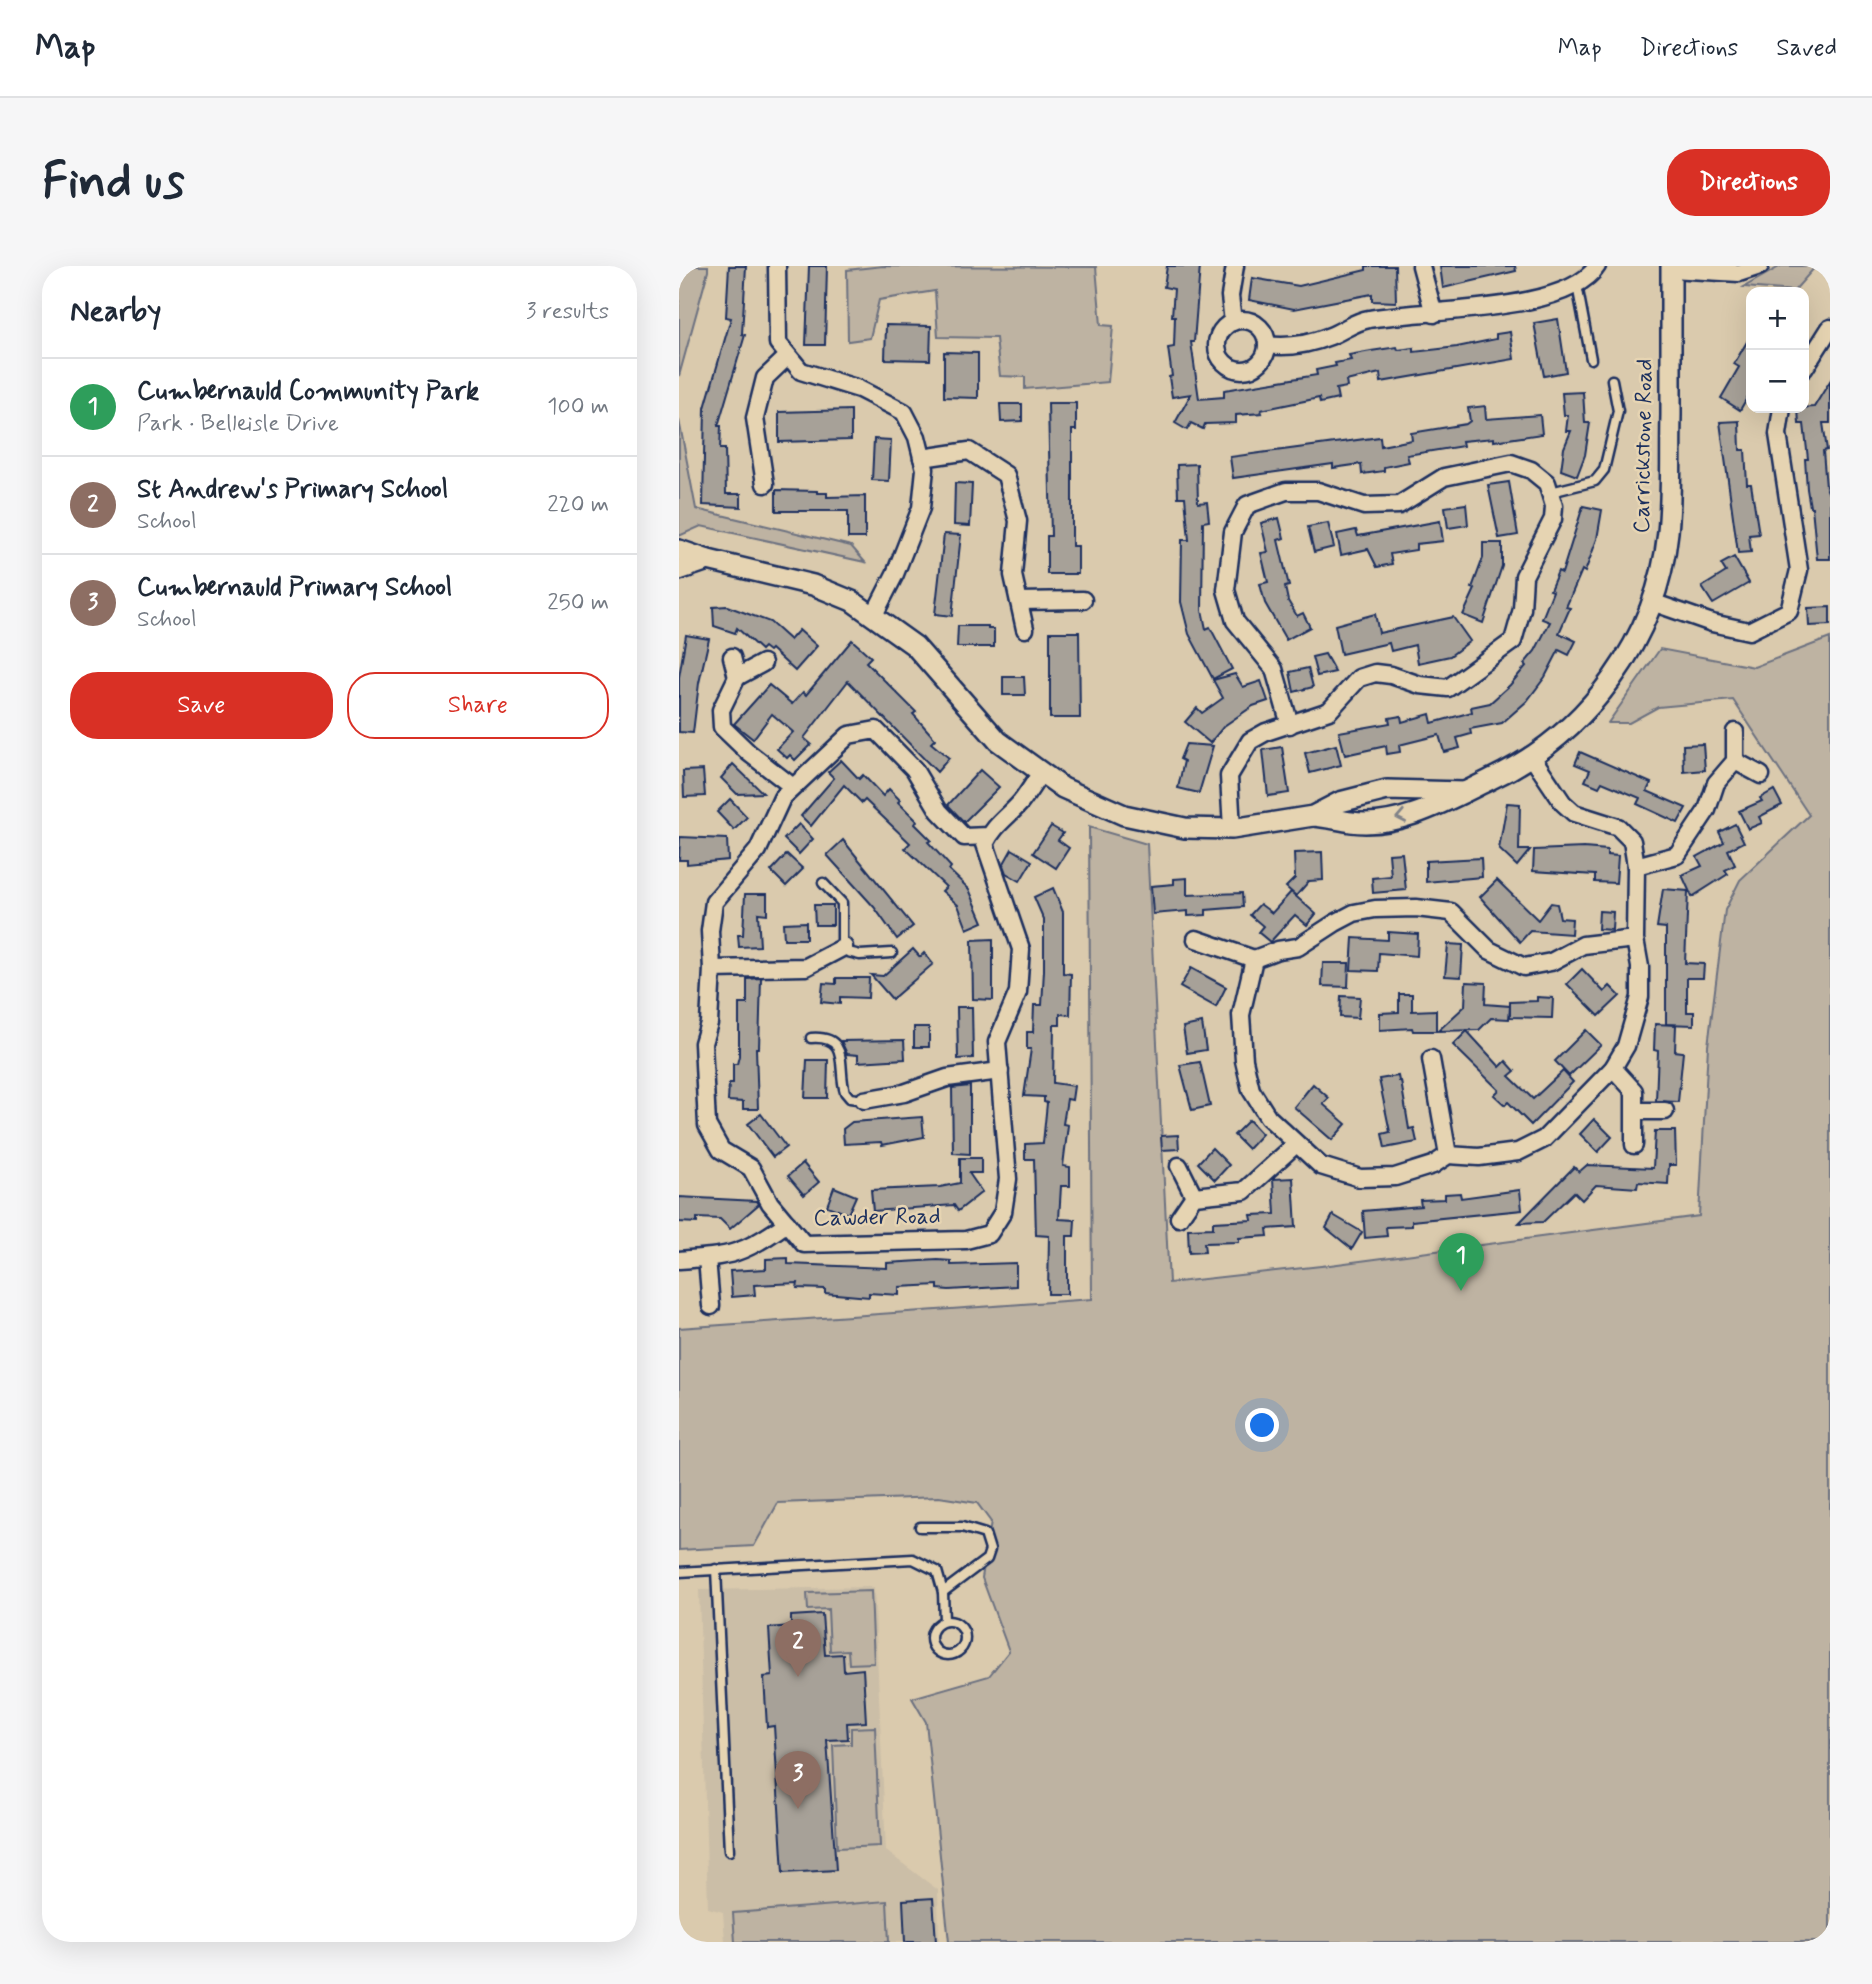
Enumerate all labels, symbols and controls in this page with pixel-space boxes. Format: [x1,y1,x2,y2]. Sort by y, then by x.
text: Map [35,26,95,70]
text: Map [1558,33,1602,64]
text: Directions [1640,33,1738,64]
text: Saved [1776,33,1837,64]
button: Directions [1667,149,1830,216]
text: Find us [42,150,185,215]
map controls [1746,287,1809,413]
button: + [1746,287,1809,350]
text: Nearby [70,292,161,331]
text: 3 results [526,297,609,327]
button: − [1746,350,1809,413]
street label: Carrickstone Road [1627,358,1661,534]
text: Cumbernauld Community Park [137,375,479,409]
text: 1 [88,392,98,422]
text: 100 m [547,392,609,422]
text: Park · Belleisle Drive [137,409,339,439]
text: St Andrew's Primary School [137,473,448,507]
text: 2 [87,490,99,520]
text: 220 m [547,490,609,520]
text: School [137,507,197,537]
text: Cumbernauld Primary School [137,571,452,605]
text: 3 [88,588,98,618]
text: 250 m [547,588,609,618]
text: School [137,605,197,635]
button: Save [70,672,333,739]
button: Share [347,672,609,739]
one-way arrow [1395,809,1407,824]
street label: Cawder Road [813,1202,941,1234]
pin: 1 [1438,1233,1484,1291]
your location [1245,1408,1279,1442]
pin: 2 [775,1619,821,1677]
pin: 3 [775,1751,821,1809]

